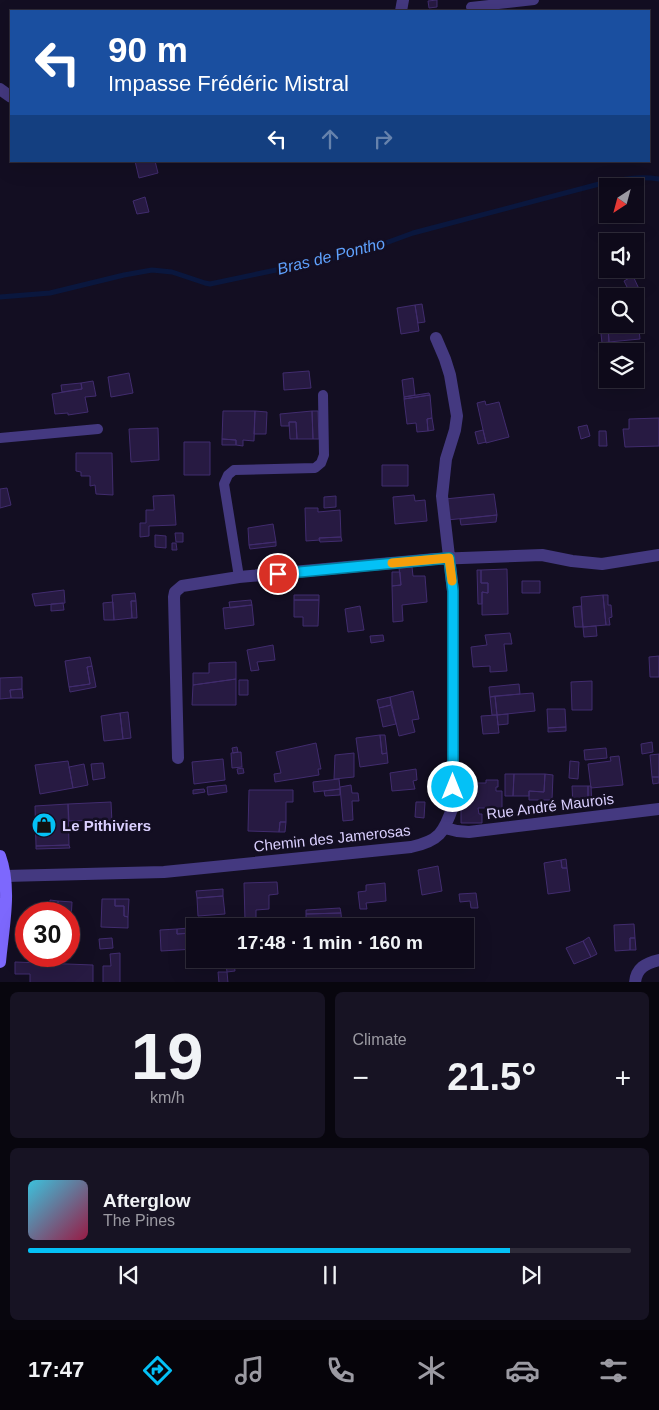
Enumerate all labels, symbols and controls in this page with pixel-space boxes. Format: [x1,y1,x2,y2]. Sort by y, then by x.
icon: left [25,30,90,95]
text: 90 m [108,30,188,69]
text: Impasse Frédéric Mistral [108,71,349,96]
icon: left [263,125,291,153]
icon: ahead [316,125,344,153]
icon: right [369,125,397,153]
north arrow [599,178,644,222]
map controls [599,178,644,388]
button: sound [599,233,644,278]
water label: Bras de Pontho [275,234,387,278]
button: search [599,288,644,333]
button: layers [599,343,644,388]
pin [257,553,299,595]
icon: arrive [264,560,292,588]
position arrow [426,760,478,812]
street label: Rue André Maurois [485,790,615,822]
shop icon: Le Pithiviers [31,812,57,838]
place label: Le Pithiviers [62,817,151,834]
street label: Chemin des Jamerosas [253,821,411,855]
speed limit sign: 30 [15,902,80,967]
text: 17:48 · 1 min · 160 m [237,932,423,953]
text: 19 [131,1020,203,1093]
text: Climate [353,1031,407,1048]
text: 21.5° [447,1056,536,1098]
text: − [353,1062,369,1093]
text: + [615,1062,631,1093]
text: km/h [150,1089,185,1106]
text: Afterglow [103,1190,191,1211]
text: The Pines [103,1212,175,1229]
icon: previous [115,1261,143,1289]
icon: pause [316,1261,344,1289]
icon: next [517,1261,545,1289]
icon: directions [140,1353,175,1388]
icon: music [232,1353,267,1388]
icon: phone [323,1353,358,1388]
icon: climate [414,1353,449,1388]
icon: car [505,1353,540,1388]
icon: filters [596,1353,631,1388]
text: 17:47 [28,1357,84,1382]

